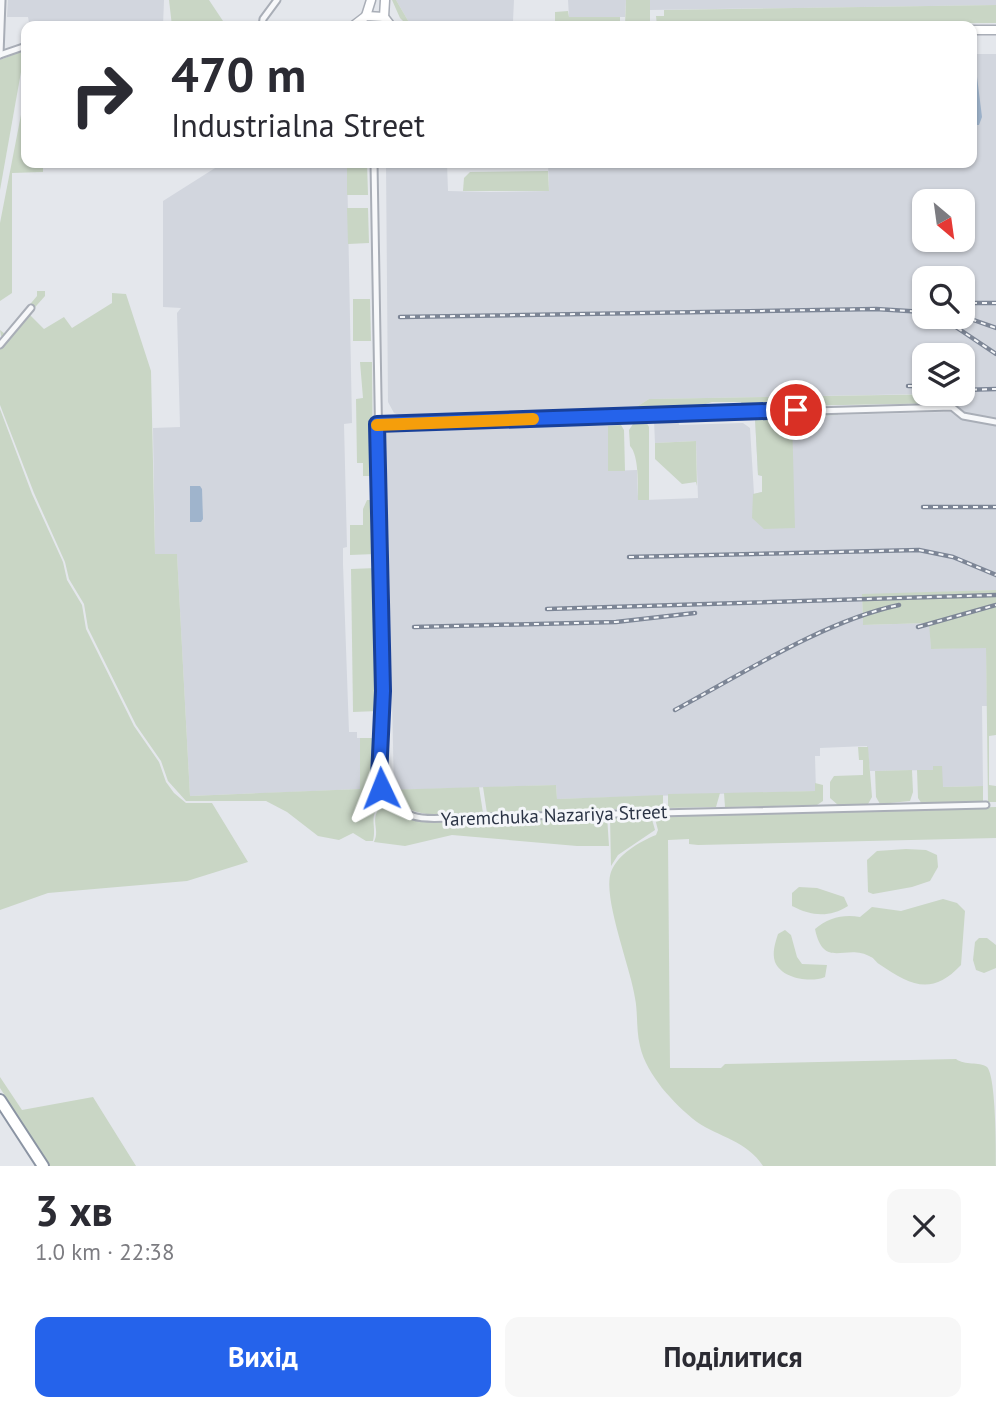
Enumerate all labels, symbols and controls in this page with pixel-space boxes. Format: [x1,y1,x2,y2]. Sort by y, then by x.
text: 470 m [171,42,306,106]
icon: right [56,49,147,140]
text: Industrialna Street [171,104,425,146]
north arrow [912,189,975,252]
map controls [912,189,975,406]
button: search [912,266,975,329]
button: layers [912,343,975,406]
pin [766,380,826,440]
icon: arrive [777,391,815,429]
position arrow [344,751,418,825]
street label: Yaremchuka Nazariya Street [440,799,668,831]
text: 3 хв [35,1183,113,1238]
button: close [887,1189,961,1263]
text: 1.0 km · 22:38 [35,1237,174,1266]
button: Вихід [35,1317,491,1397]
button: Поділитися [505,1317,961,1397]

